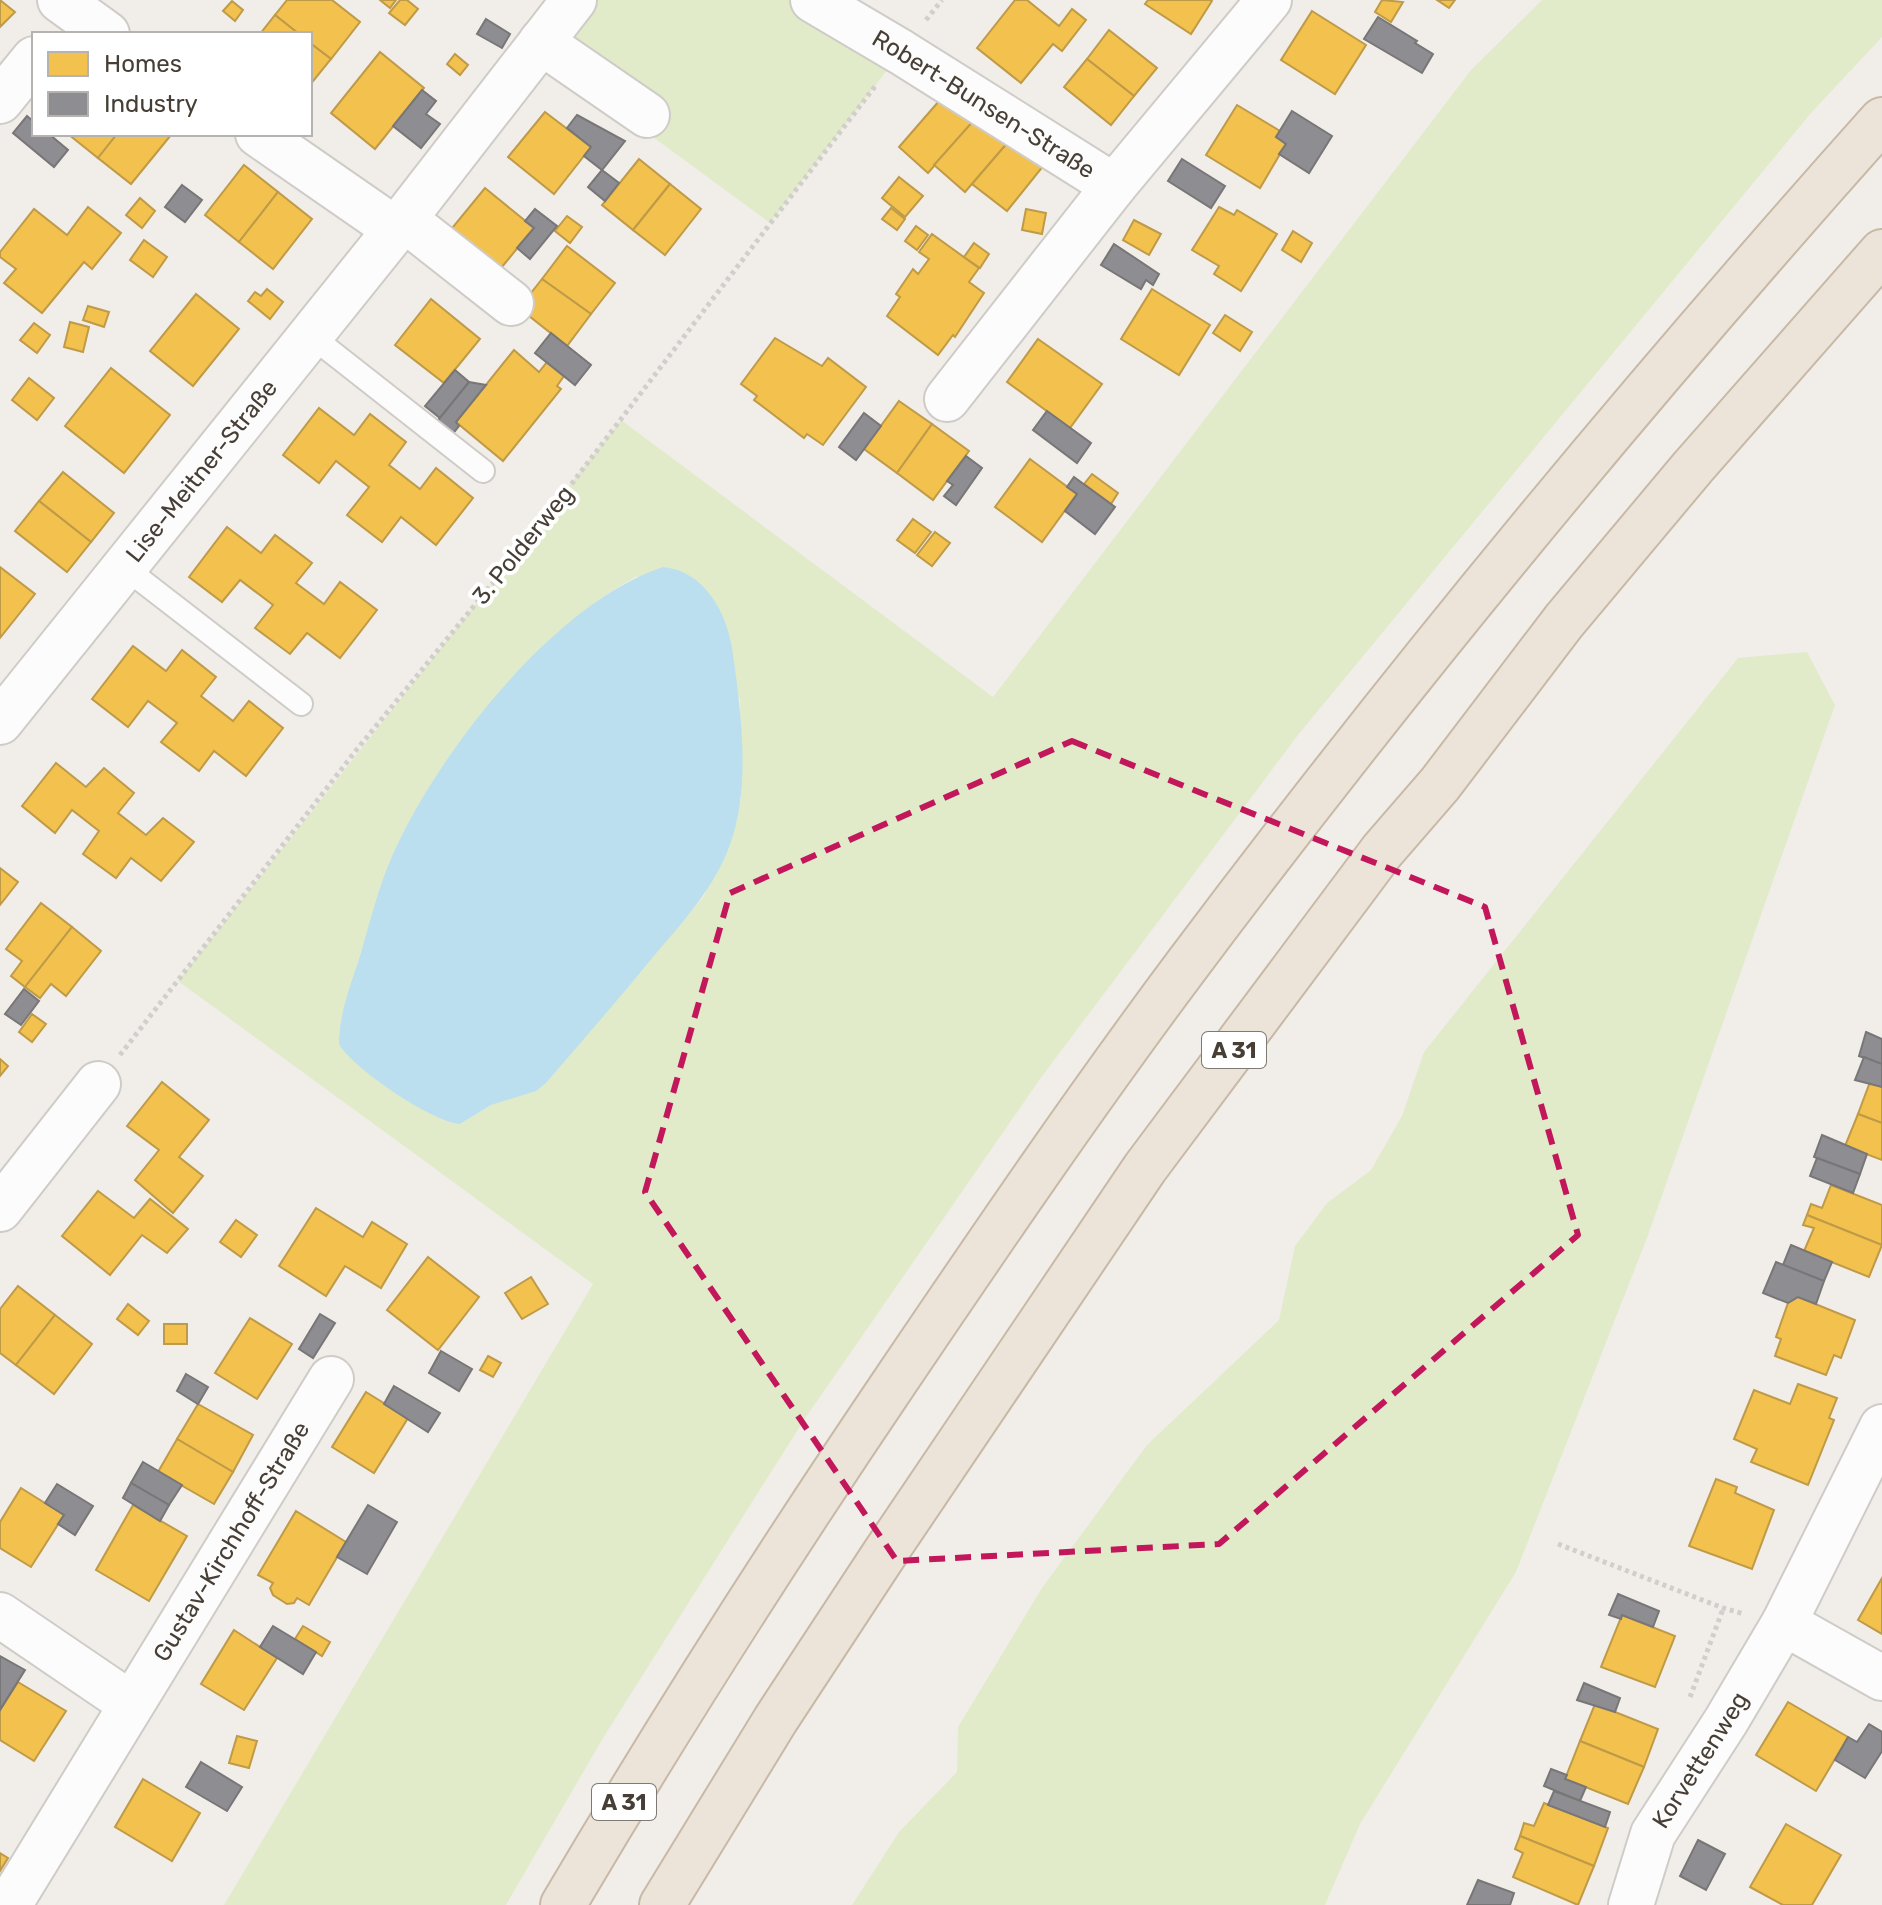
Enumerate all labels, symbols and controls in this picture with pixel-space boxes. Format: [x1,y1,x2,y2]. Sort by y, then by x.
street label: Robert-Bunsen-Straße [867,24,1100,184]
legend [32,32,312,136]
text: Homes [104,50,182,78]
text: Industry [104,90,198,118]
street label: Lise-Meitner-Straße [120,374,283,568]
street label: 3. Polderweg [467,480,579,610]
road number: A 31 [1202,1032,1266,1068]
street label: Gustav-Kirchhoff-Straße [147,1417,315,1667]
street label: Korvettenweg [1646,1687,1754,1834]
road number: A 31 [592,1784,656,1820]

